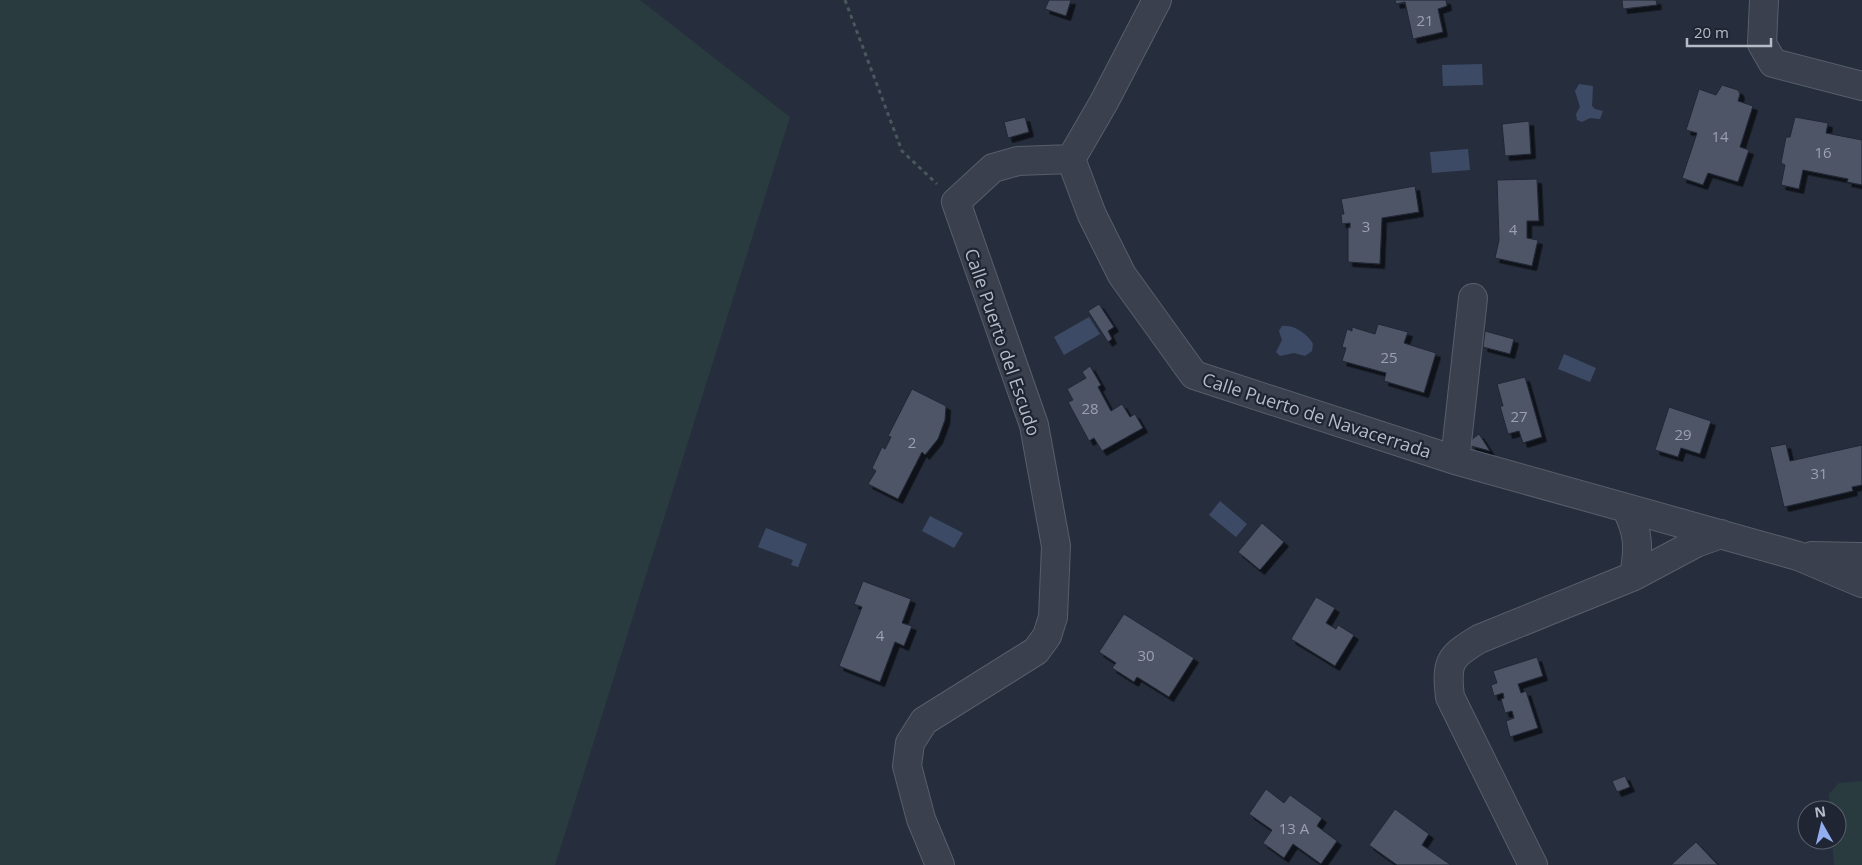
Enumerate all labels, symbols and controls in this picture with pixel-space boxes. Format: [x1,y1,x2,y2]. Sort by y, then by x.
house number: 21 [1416,10,1434,30]
scale bar [1687,15,1771,47]
text: 20 m [1694,22,1729,42]
house number: 14 [1711,126,1729,146]
house number: 16 [1814,142,1832,162]
house number: 3 [1362,216,1370,236]
house number: 4 [1509,219,1518,239]
street label: Calle Puerto del Escudo [960,245,1046,439]
house number: 25 [1380,347,1398,367]
street label: Calle Puerto de Navacerrada [1200,367,1434,463]
house number: 28 [1081,398,1099,418]
house number: 27 [1510,406,1528,426]
house number: 29 [1674,424,1692,444]
house number: 2 [908,432,916,452]
house number: 31 [1810,463,1828,483]
house number: 4 [876,625,885,645]
house number: 30 [1137,645,1155,665]
north arrow [1797,800,1847,850]
text: N [1813,801,1827,822]
house number: 13 A [1279,818,1310,838]

